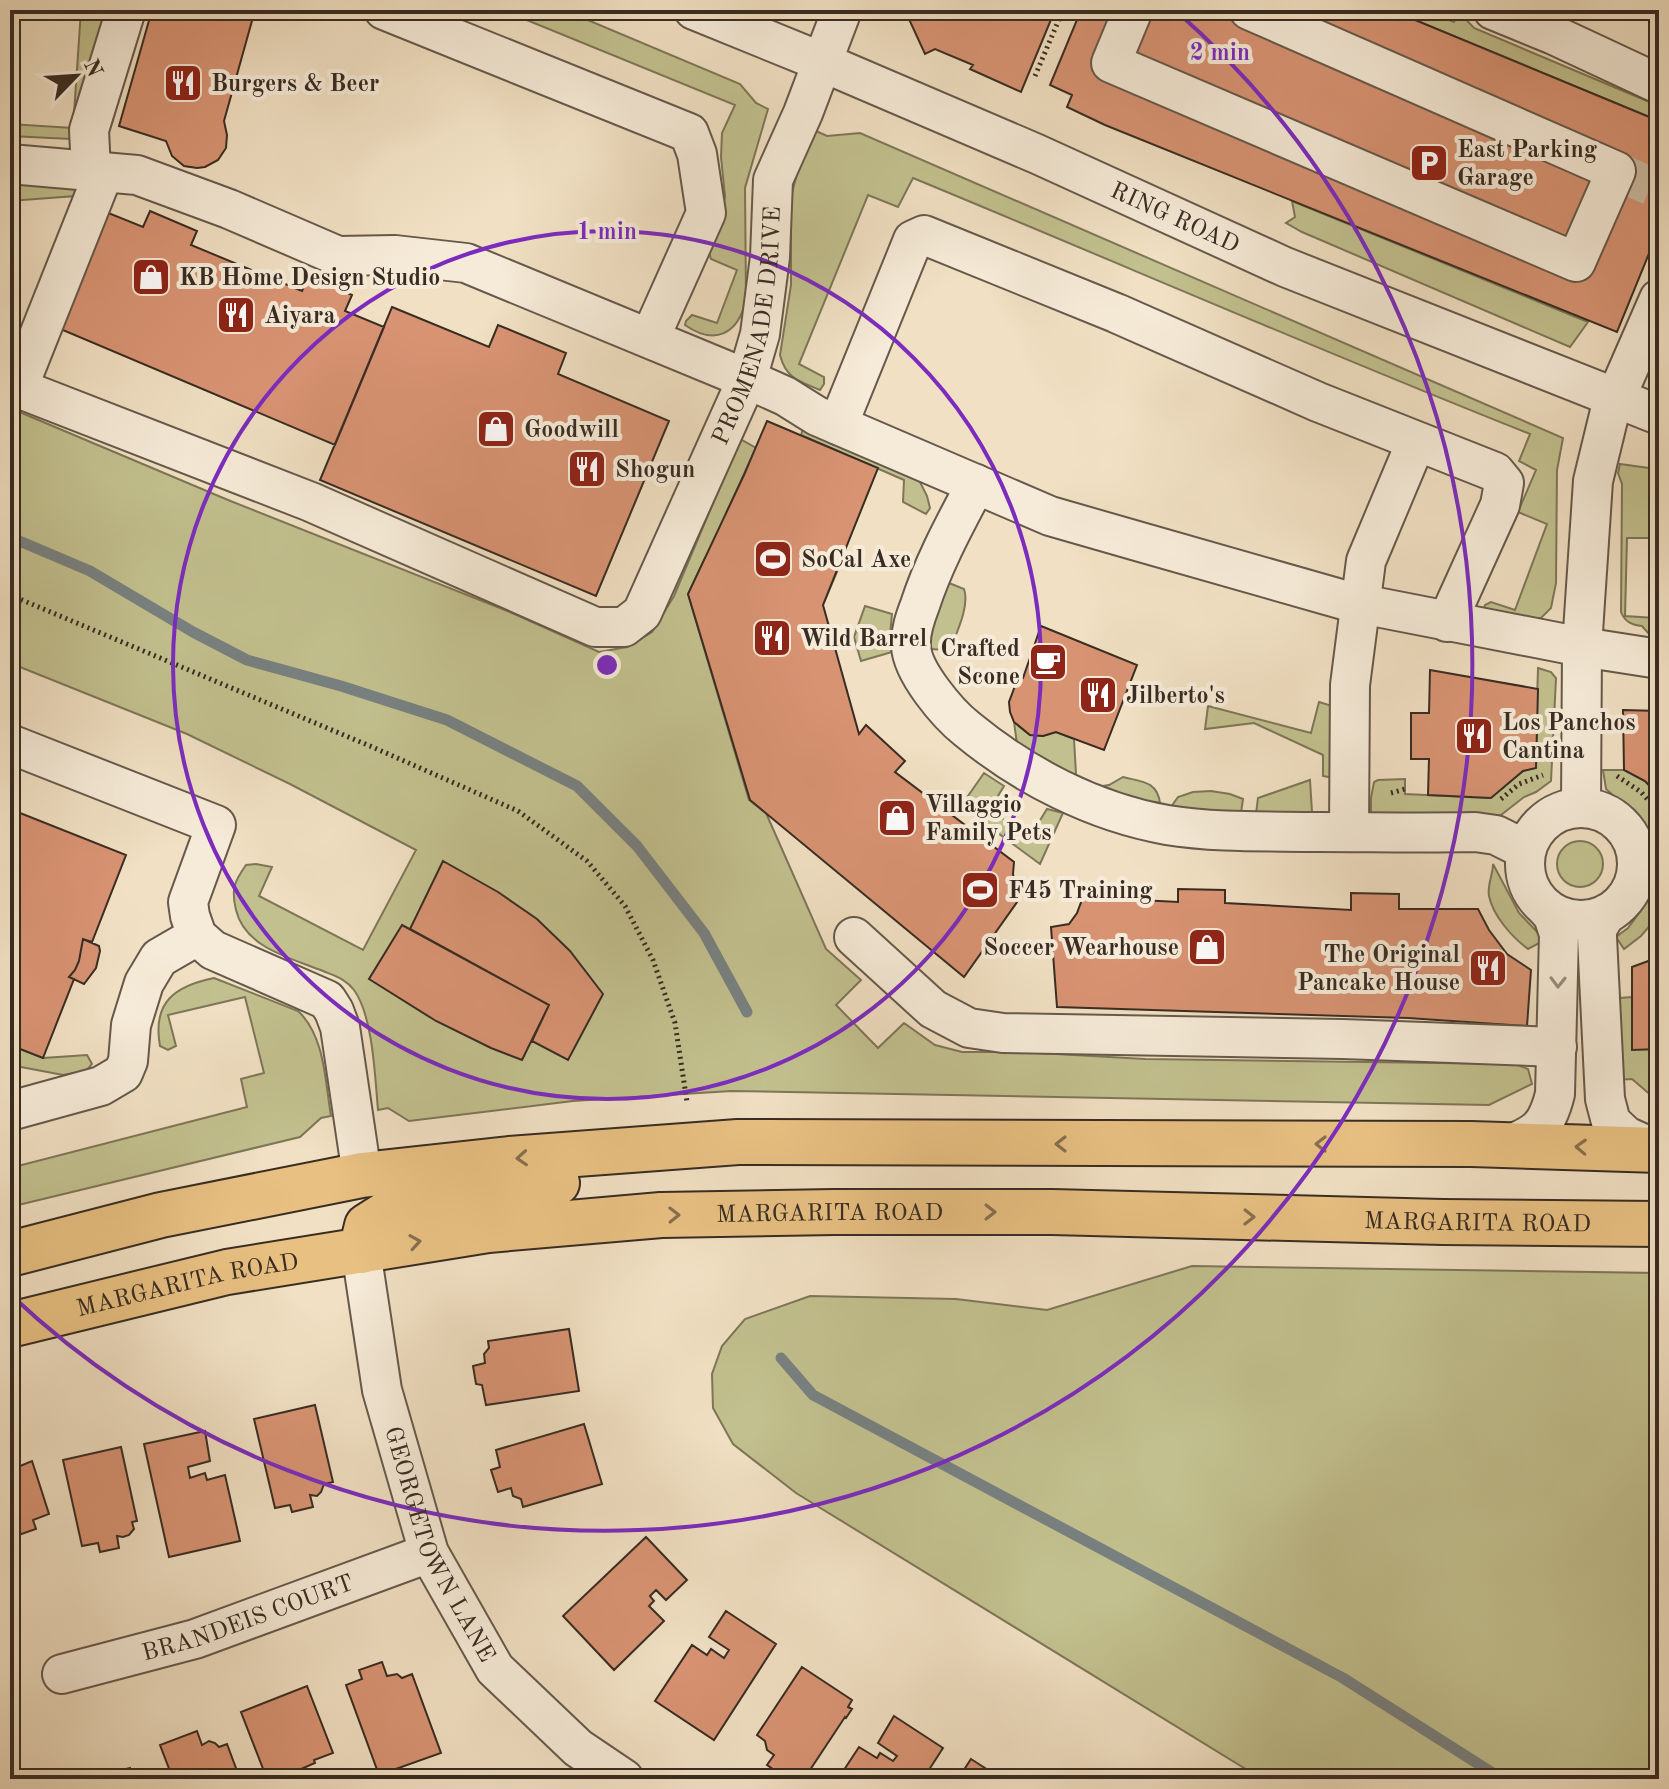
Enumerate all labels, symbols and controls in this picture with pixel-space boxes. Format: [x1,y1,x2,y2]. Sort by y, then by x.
north arrow [36,36,116,116]
text: 2 min [1190,42,1250,66]
text: N [79,56,106,81]
restaurant icon: Burgers & Beer [162,62,204,104]
place label: Burgers & Beer [211,73,379,97]
place label: East Parking Garage [1457,139,1598,191]
parking icon: East Parking Garage [1408,142,1450,184]
street label: RING ROAD [1106,179,1243,259]
street label: PROMENADE DRIVE [709,206,786,449]
text: 1 min [577,221,637,245]
shop icon: KB Home Design Studio [130,256,172,298]
place label: KB Home Design Studio [179,267,440,291]
restaurant icon: Aiyara [215,294,257,336]
place label: Aiyara [264,305,336,329]
shop icon: Goodwill [475,408,517,450]
place label: Goodwill [524,419,619,443]
restaurant icon: Shogun [566,448,608,490]
place label: Shogun [615,459,695,483]
sports icon: SoCal Axe [752,538,794,580]
place label: SoCal Axe [801,549,911,573]
restaurant icon: Wild Barrel [751,617,793,659]
place label: Wild Barrel [800,628,927,652]
place label: Crafted Scone [940,638,1020,690]
cafe icon: Crafted Scone [1027,641,1069,683]
centre of rings [593,651,621,679]
restaurant icon: Jilberto's [1077,674,1119,716]
place label: Jilberto's [1126,685,1225,709]
place label: Los Panchos Cantina [1502,712,1636,764]
restaurant icon: Los Panchos Cantina [1453,715,1495,757]
place label: Villaggio Family Pets [925,794,1051,846]
shop icon: Villaggio Family Pets [876,797,918,839]
sports icon: F45 Training [959,869,1001,911]
place label: F45 Training [1008,879,1153,904]
shop icon: Soccer Wearhouse [1186,926,1228,968]
place label: Soccer Wearhouse [983,937,1179,961]
place label: The Original Pancake House [1297,944,1460,996]
restaurant icon: The Original Pancake House [1467,947,1509,989]
one-way arrow [1550,976,1567,989]
one-way arrow [1054,1135,1067,1153]
one-way arrow [1314,1135,1327,1153]
one-way arrow [1574,1139,1587,1156]
one-way arrow [515,1149,528,1166]
street label: MARGARITA ROAD [716,1202,943,1228]
one-way arrow [984,1203,997,1221]
one-way arrow [668,1207,681,1224]
one-way arrow [1243,1209,1256,1226]
street label: MARGARITA ROAD [1364,1210,1591,1237]
one-way arrow [408,1234,422,1251]
street label: MARGARITA ROAD [74,1251,300,1322]
street label: GEORGETOWN LANE [379,1424,498,1667]
street label: BRANDEIS COURT [140,1572,357,1666]

